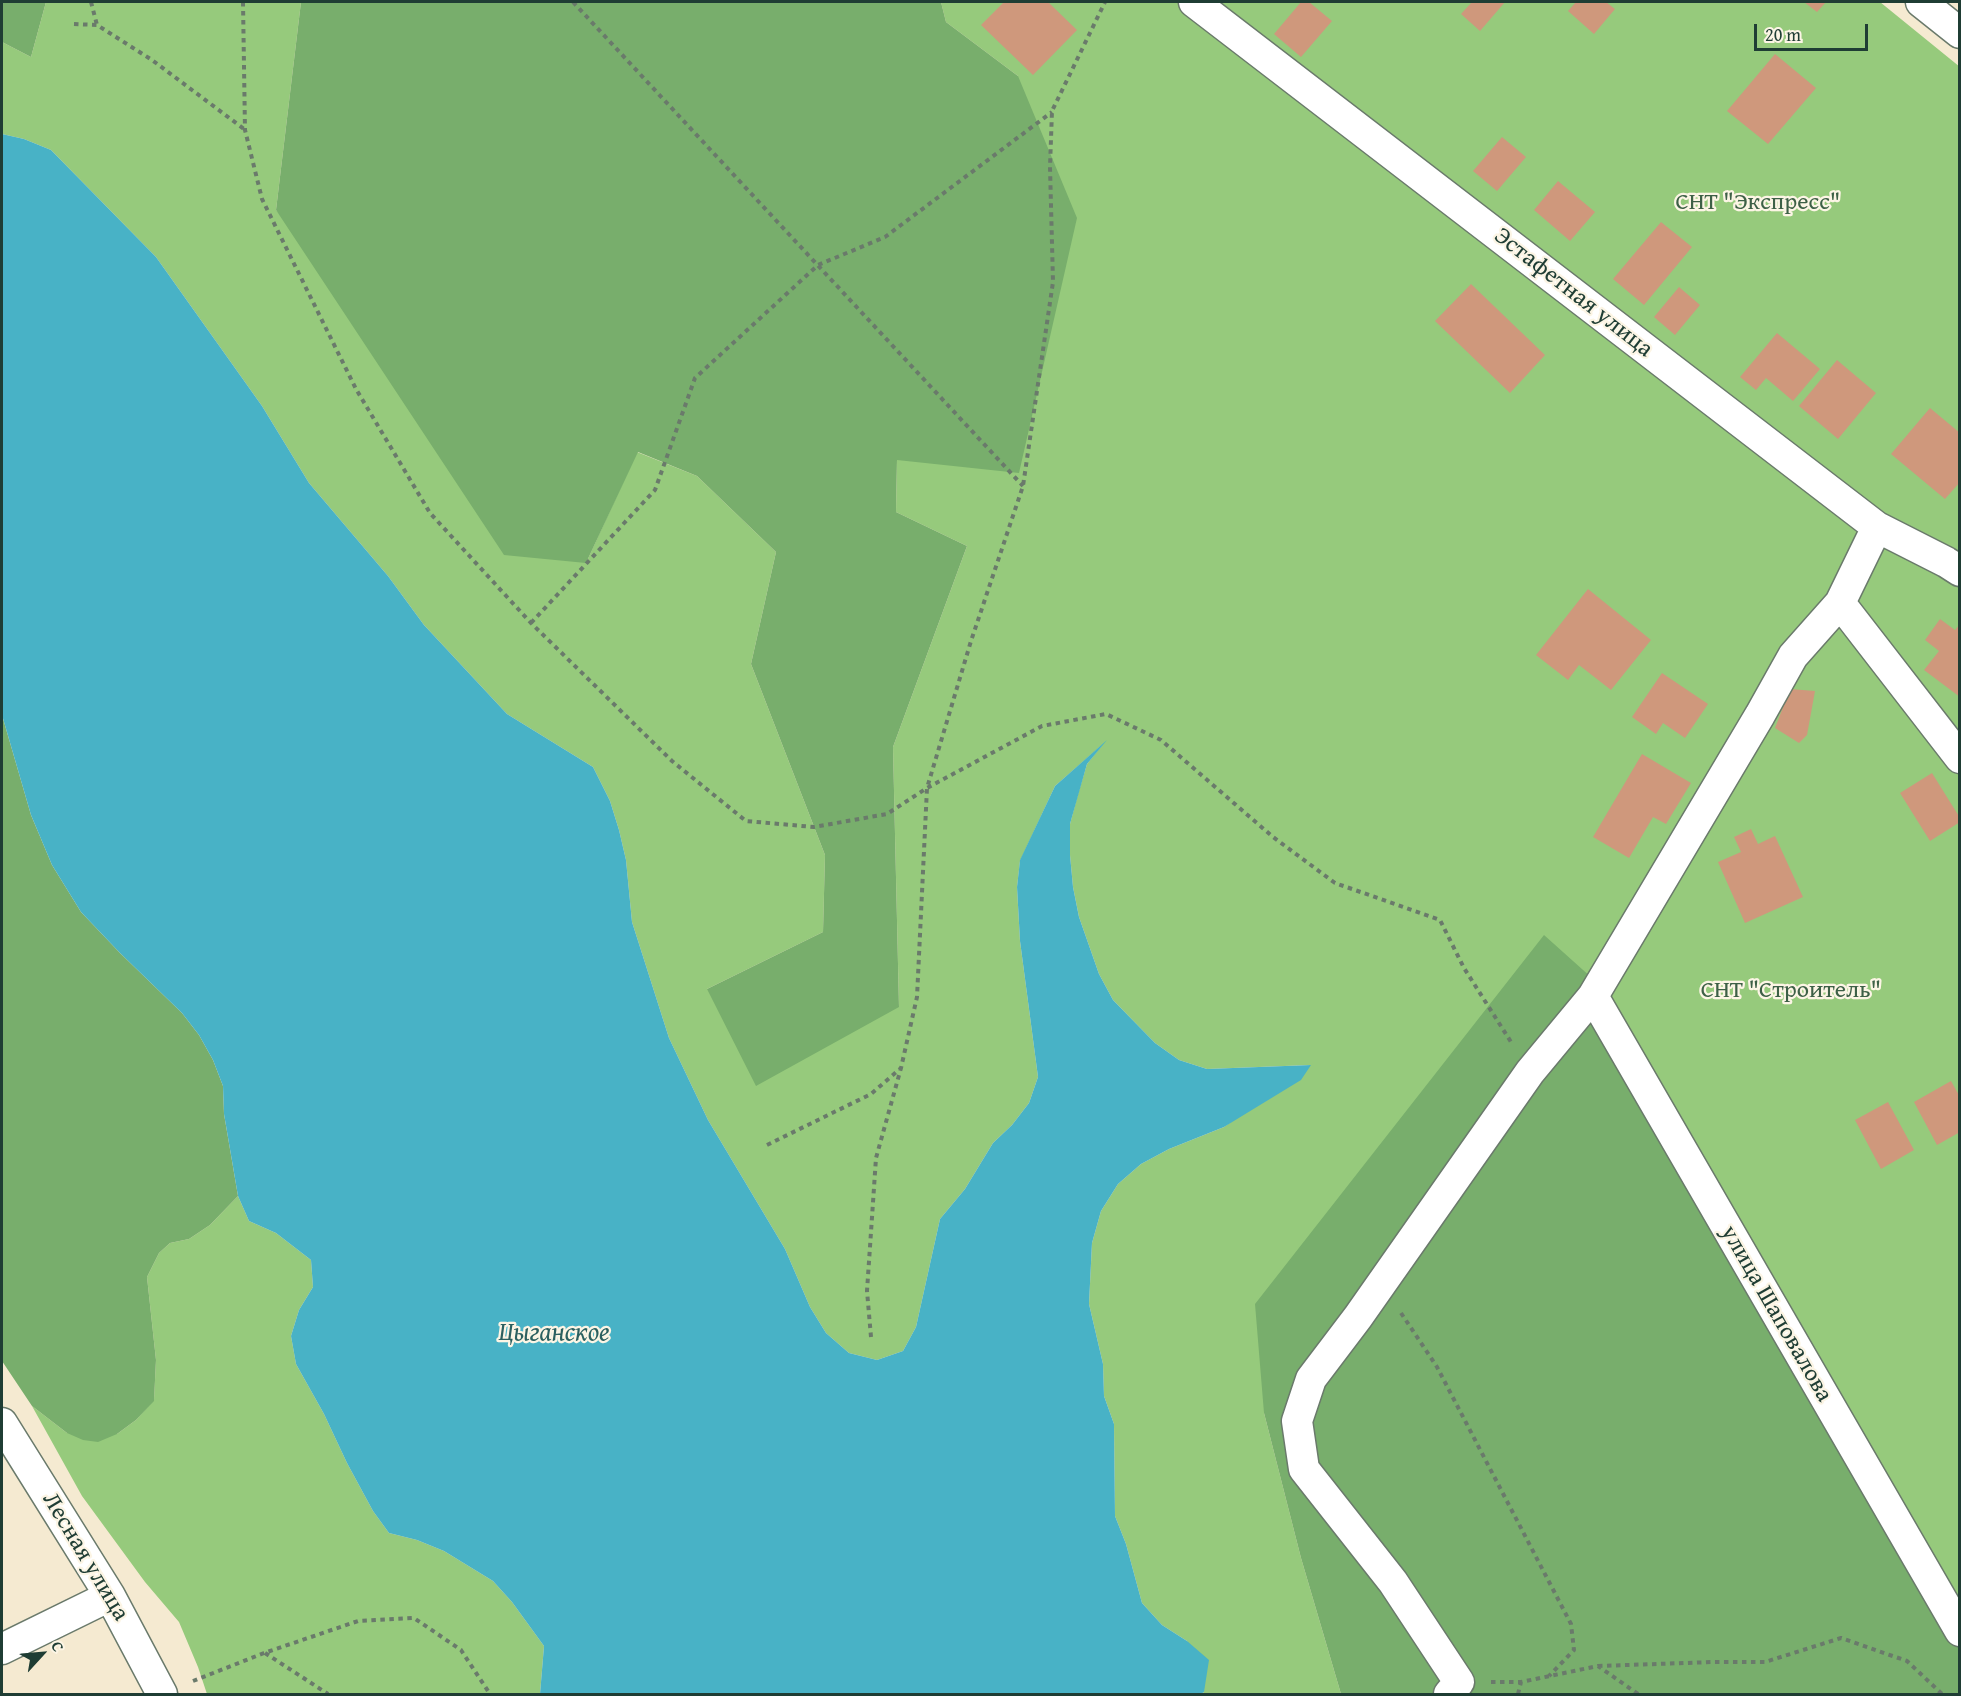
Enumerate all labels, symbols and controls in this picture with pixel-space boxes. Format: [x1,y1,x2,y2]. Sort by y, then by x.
scale bar [1757,12,1871,50]
text: 20 m [1765,21,1801,48]
park label: СНТ "Экспресс" [1676,189,1840,217]
street label: Эстафетная улица [1488,222,1658,364]
park label: СНТ "Строитель" [1701,977,1881,1005]
street label: улица Шаповалова [1714,1221,1838,1407]
water label: Цыганское [498,1317,610,1349]
street label: Лесная улица [35,1488,135,1626]
north arrow [12,1624,72,1684]
text: С [45,1637,71,1655]

